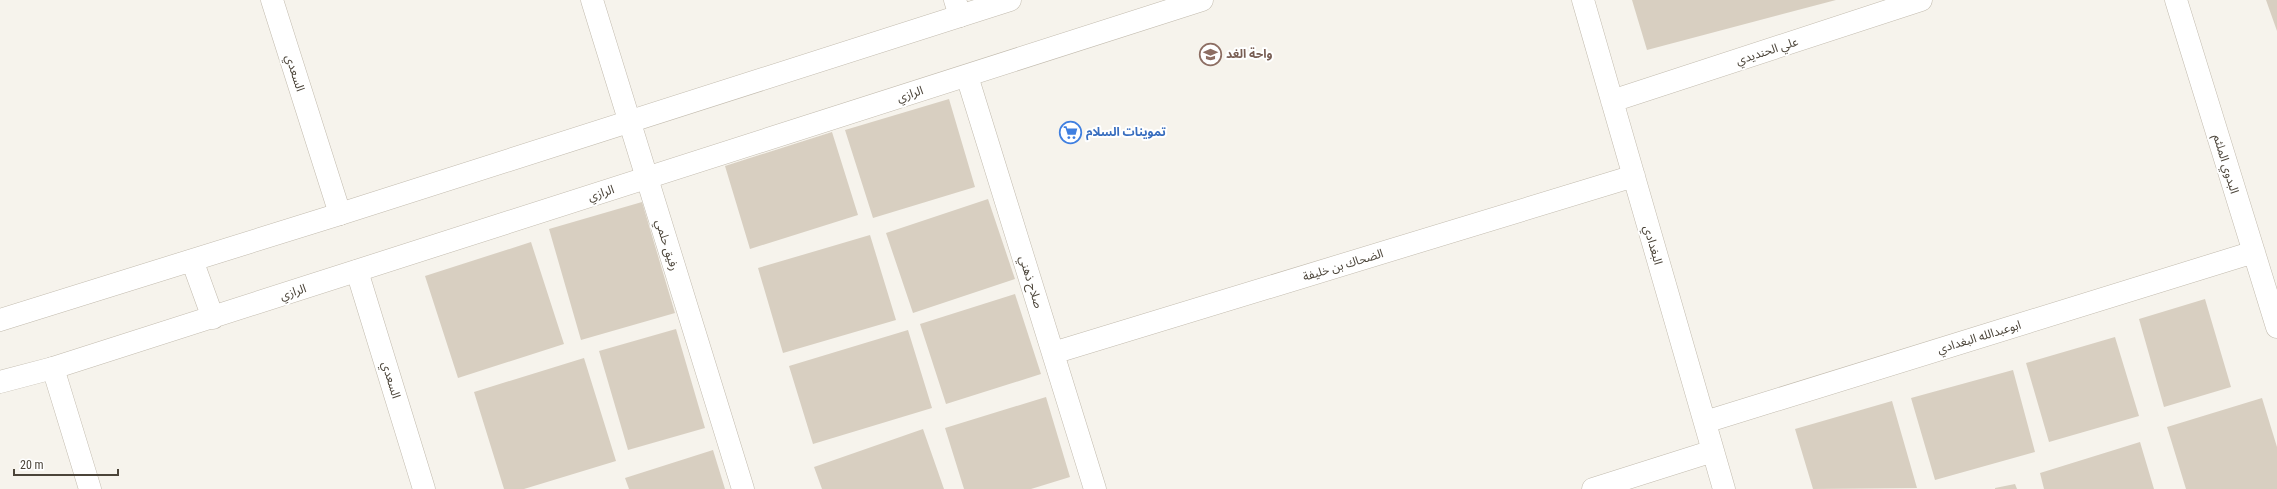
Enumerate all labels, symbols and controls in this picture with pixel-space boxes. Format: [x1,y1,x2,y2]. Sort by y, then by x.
street label: علي الحنديدي [1734,34,1801,70]
school or university icon: واحة الغد [1198,41,1224,67]
place label: واحة الغد [1226,47,1273,61]
street label: السعدي [280,53,308,94]
street label: الرازي [895,83,926,107]
supermarket icon: تموينات السلام [1057,119,1083,145]
place label: تموينات السلام [1086,125,1166,141]
street label: البدوي الملثم [2208,133,2242,196]
street label: الرازي [586,182,617,206]
street label: رفيق حلمي [650,218,681,273]
street label: البغدادي [1638,224,1665,267]
street label: الضحاك بن خليفة [1301,246,1385,284]
street label: صلاح ذهني [1014,254,1046,311]
street label: الرازي [278,281,309,305]
street label: ابوعبدالله البغدادي [1935,318,2024,359]
street label: السعدي [376,360,403,401]
scale bar [14,451,118,477]
text: 20 m [20,458,44,472]

